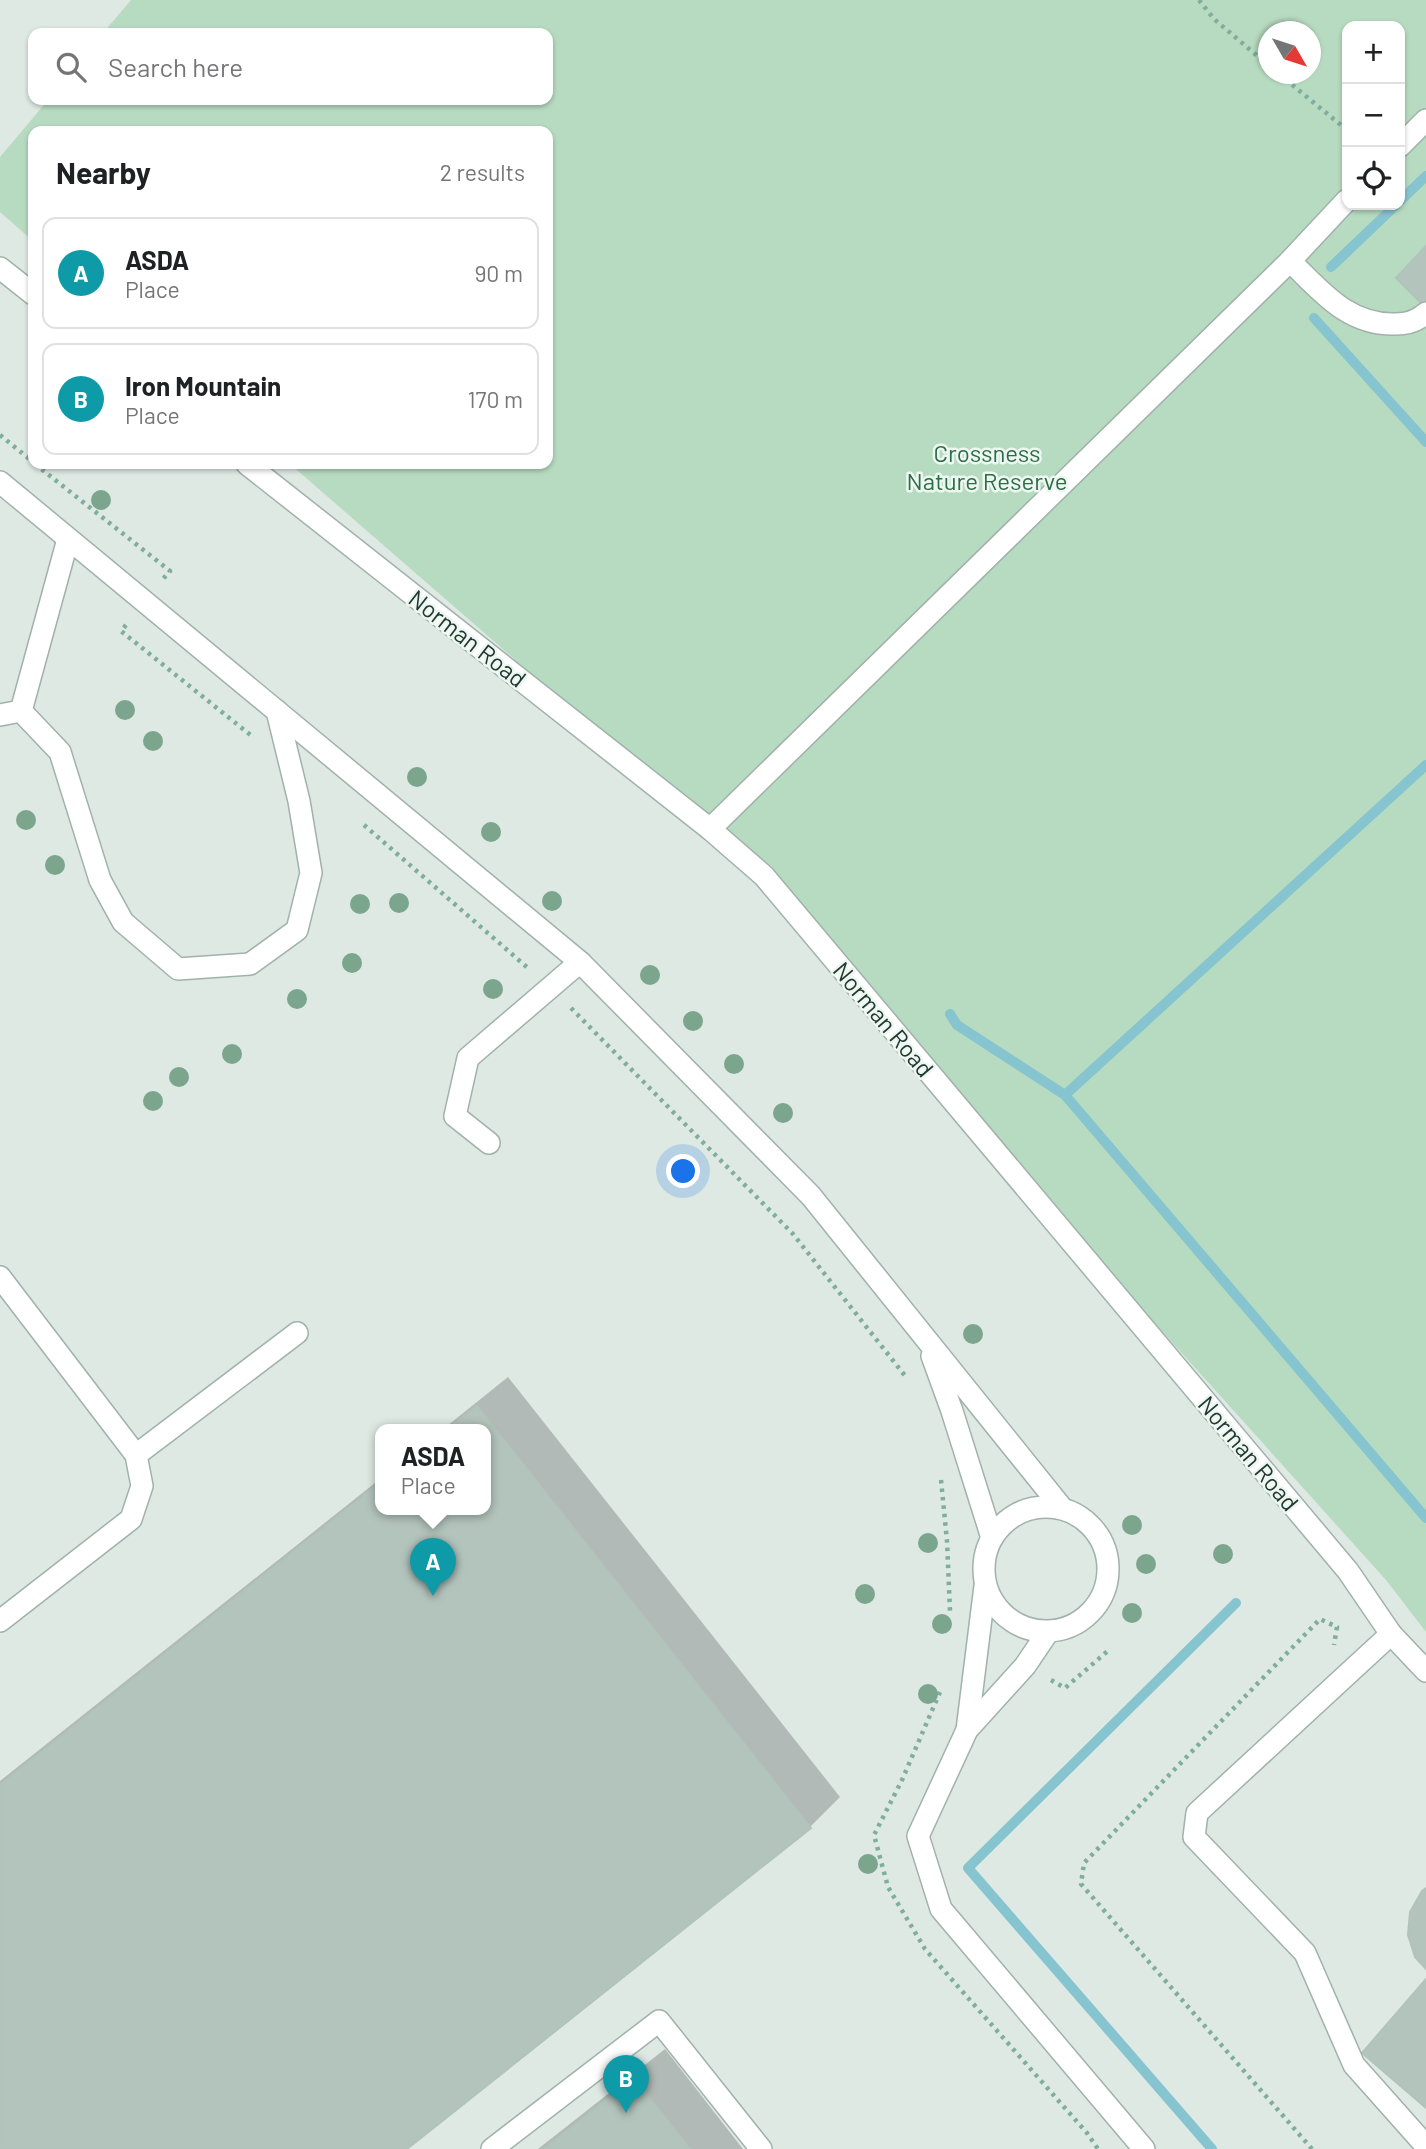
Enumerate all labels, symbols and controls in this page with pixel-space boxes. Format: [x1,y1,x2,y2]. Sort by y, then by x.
north arrow [1258,21,1321,84]
map controls [1342,21,1405,210]
button: + [1342,21,1405,84]
search box [28,28,553,105]
icon: search [52,48,90,86]
text: Search here [108,51,243,82]
button: − [1342,84,1405,147]
button: locate [1342,147,1405,210]
text: Nearby [56,154,151,190]
text: 2 results [440,158,525,186]
text: ASDA [125,244,189,275]
text: A [73,259,89,287]
text: 90 m [474,259,523,287]
text: Place [125,275,180,303]
text: Iron Mountain [125,370,281,401]
text: B [74,385,88,413]
text: 170 m [467,385,523,413]
text: Place [125,401,180,429]
park label: Crossness Nature Reserve [907,438,1067,495]
street label: Norman Road [404,583,532,693]
street label: Norman Road [828,956,940,1082]
your location [666,1154,700,1188]
street label: Norman Road [1193,1390,1305,1516]
popup [375,1424,491,1515]
text: ASDA [401,1440,465,1471]
text: Place [401,1471,456,1499]
pin: A [410,1538,456,1596]
pin: B [603,2055,649,2113]

